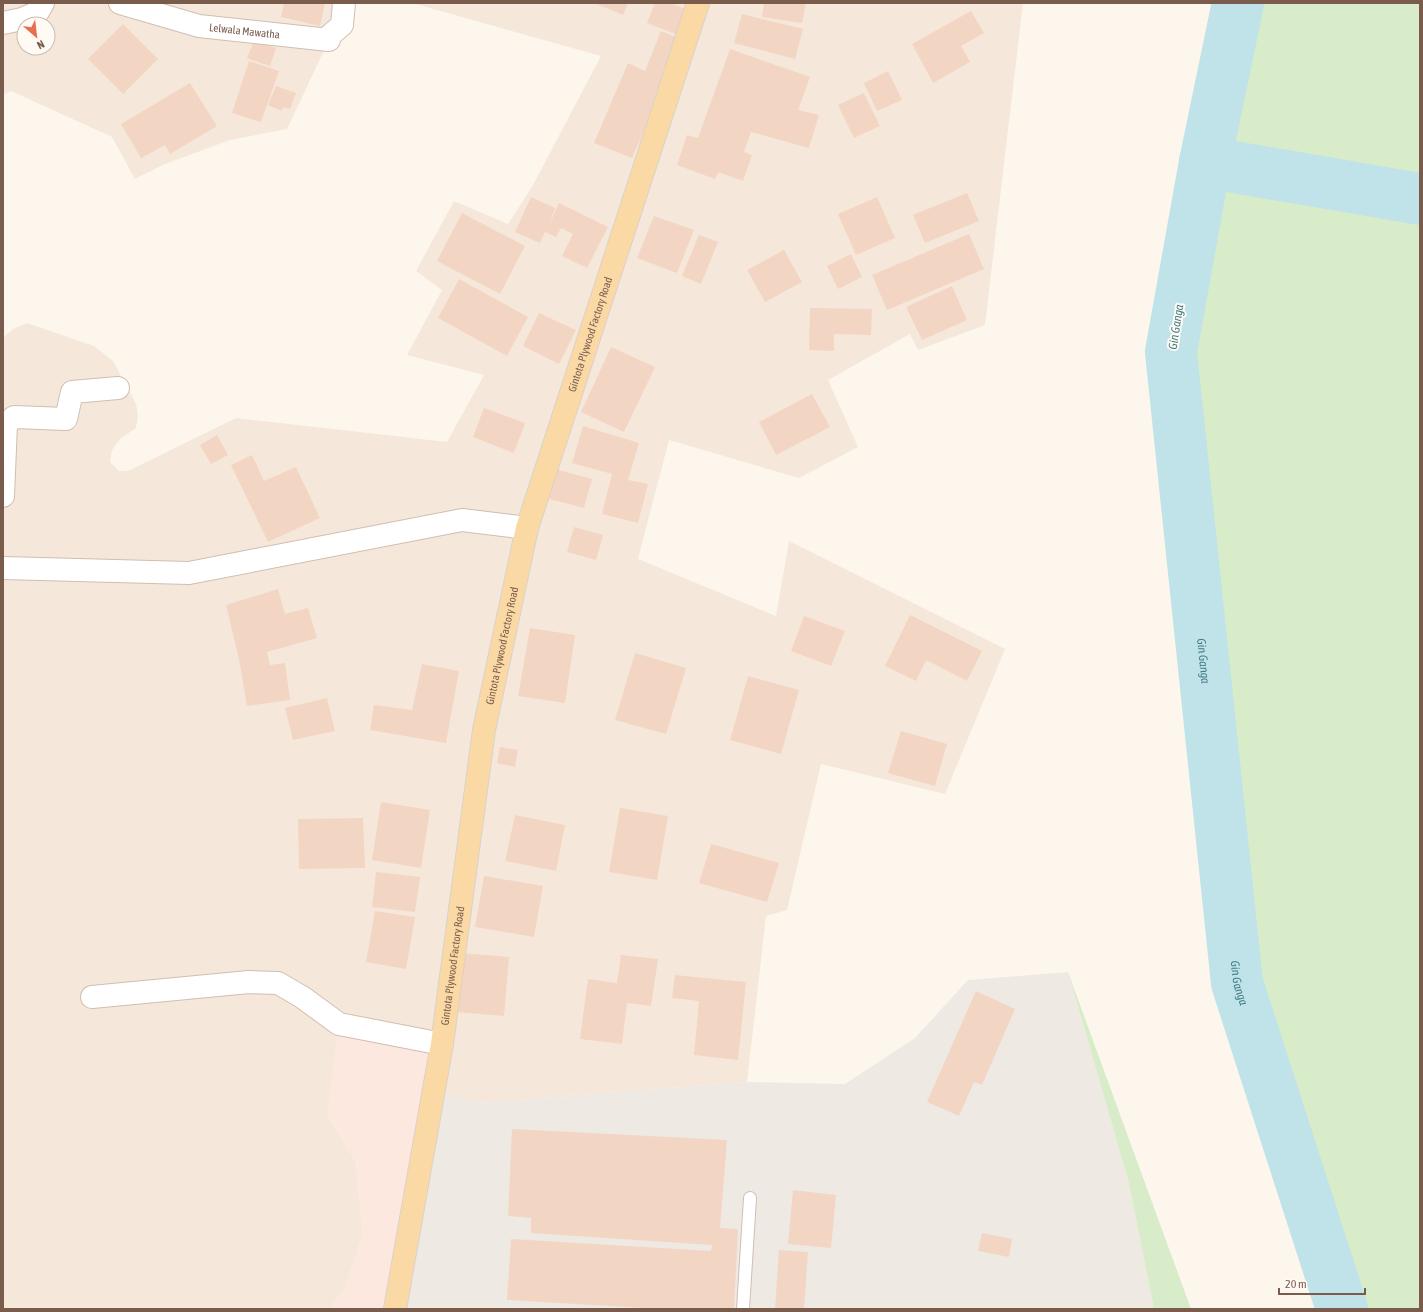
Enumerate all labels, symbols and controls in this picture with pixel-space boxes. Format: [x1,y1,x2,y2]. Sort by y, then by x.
north arrow [16,16,56,56]
street label: Lelwala Mawatha [209,21,280,41]
text: N [35,38,46,52]
street label: Gintota Plywood Factory Road [566,276,614,393]
water label: Gin Ganga [1166,303,1187,350]
street label: Gintota Plywood Factory Road [484,586,520,706]
water label: Gin Ganga [1194,638,1213,685]
street label: Gintota Plywood Factory Road [439,906,466,1026]
water label: Gin Ganga [1228,960,1251,1007]
scale bar [1279,1270,1365,1296]
text: 20 m [1285,1277,1307,1291]

